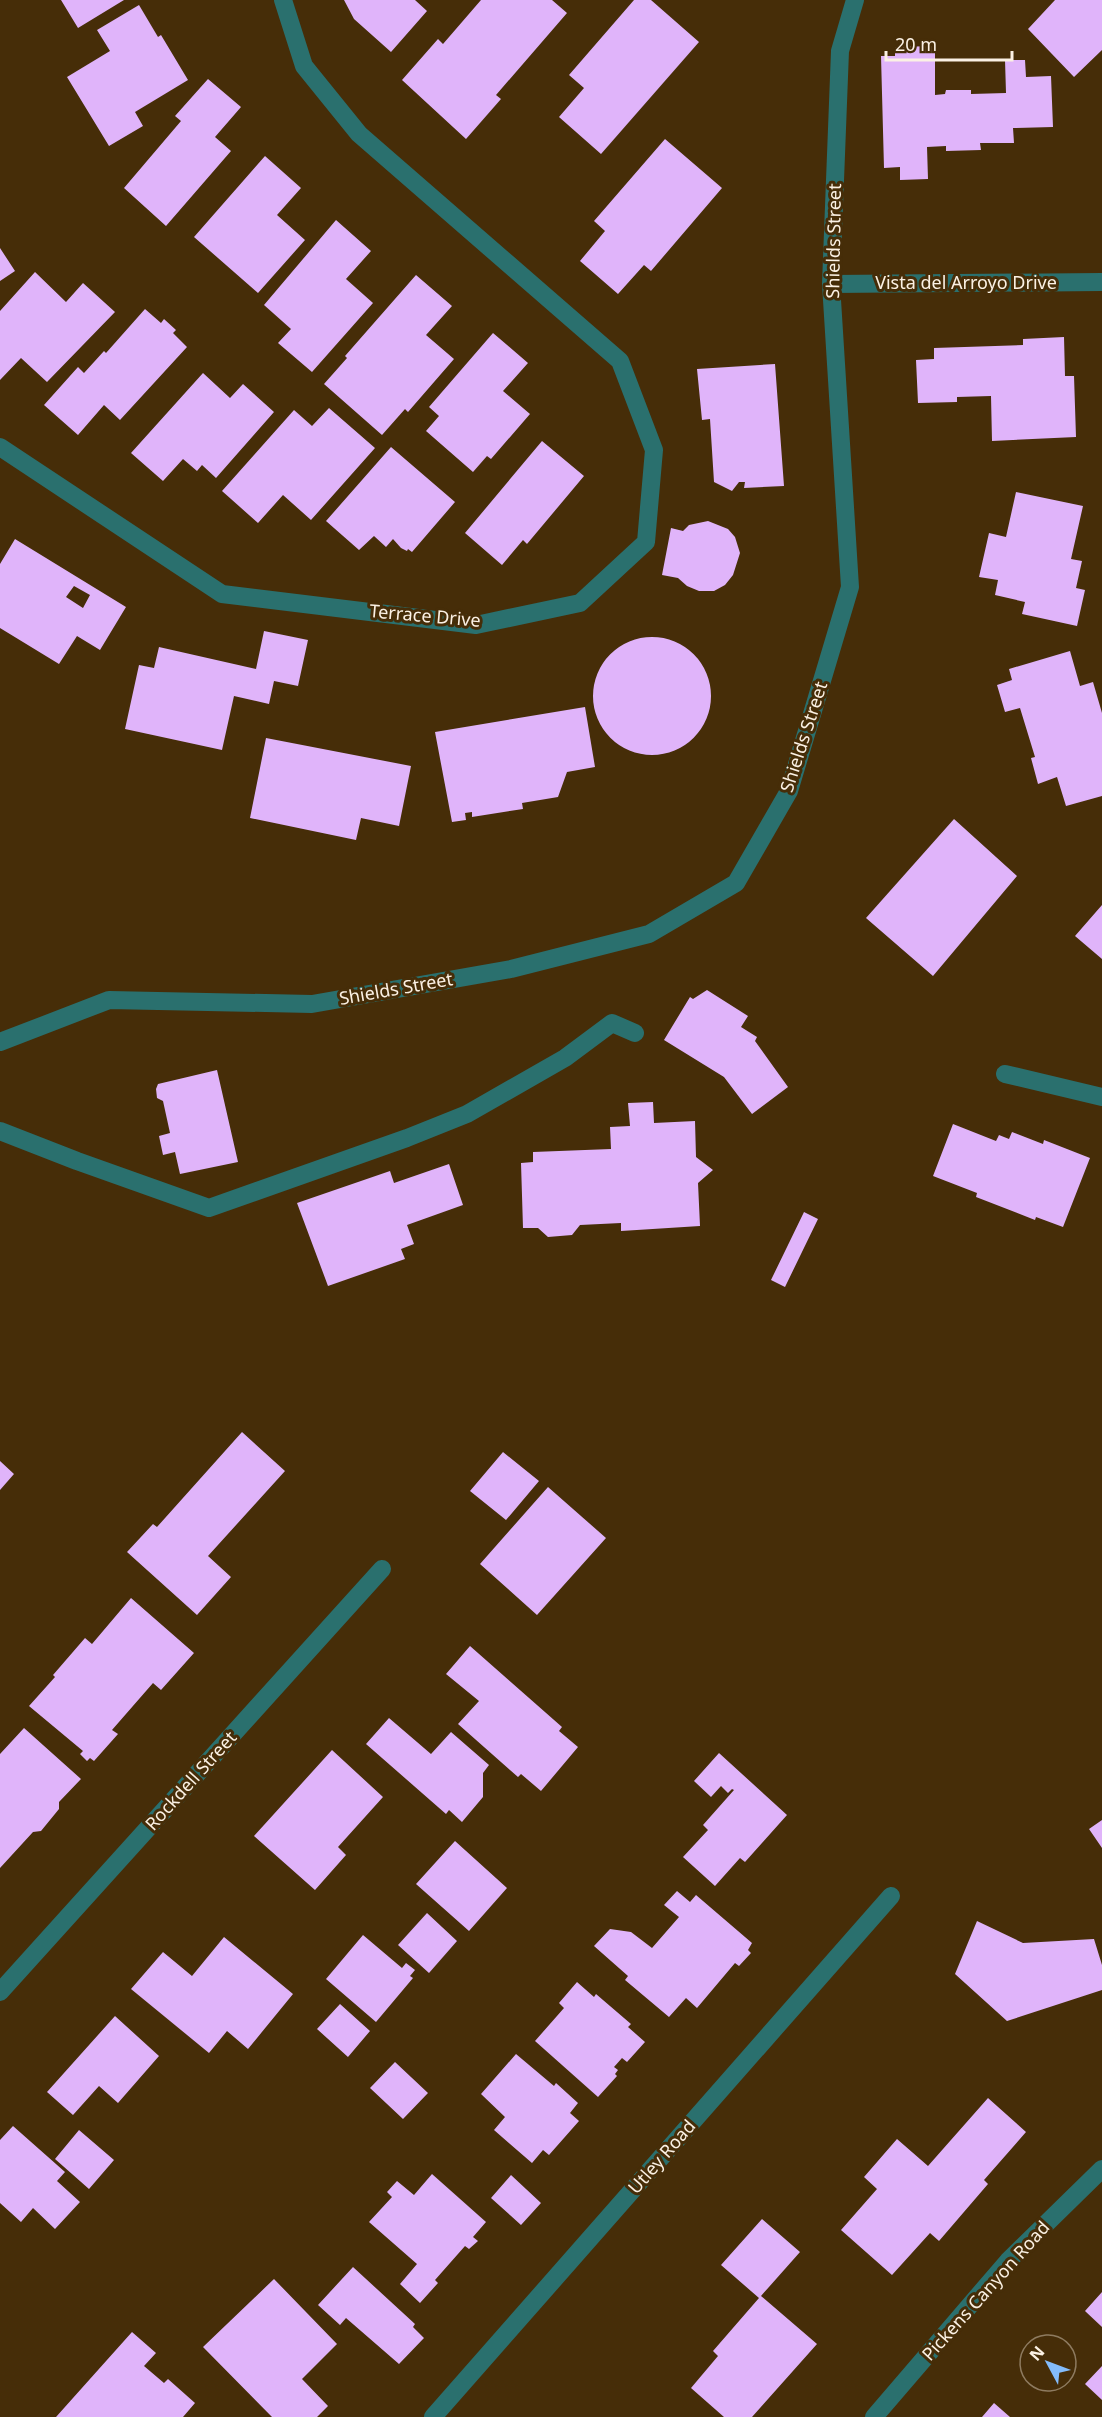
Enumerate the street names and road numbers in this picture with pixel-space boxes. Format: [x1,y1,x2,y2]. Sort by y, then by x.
street label: Shields Street [820,183,846,299]
street label: Vista del Arroyo Drive [875,270,1057,294]
street label: Terrace Drive [369,598,482,632]
street label: Shields Street [774,678,832,795]
street label: Shields Street [337,966,455,1010]
street label: Rockdell Street [139,1725,242,1835]
street label: Utley Road [622,2114,700,2199]
street label: Pickens Canyon Road [916,2215,1054,2365]

